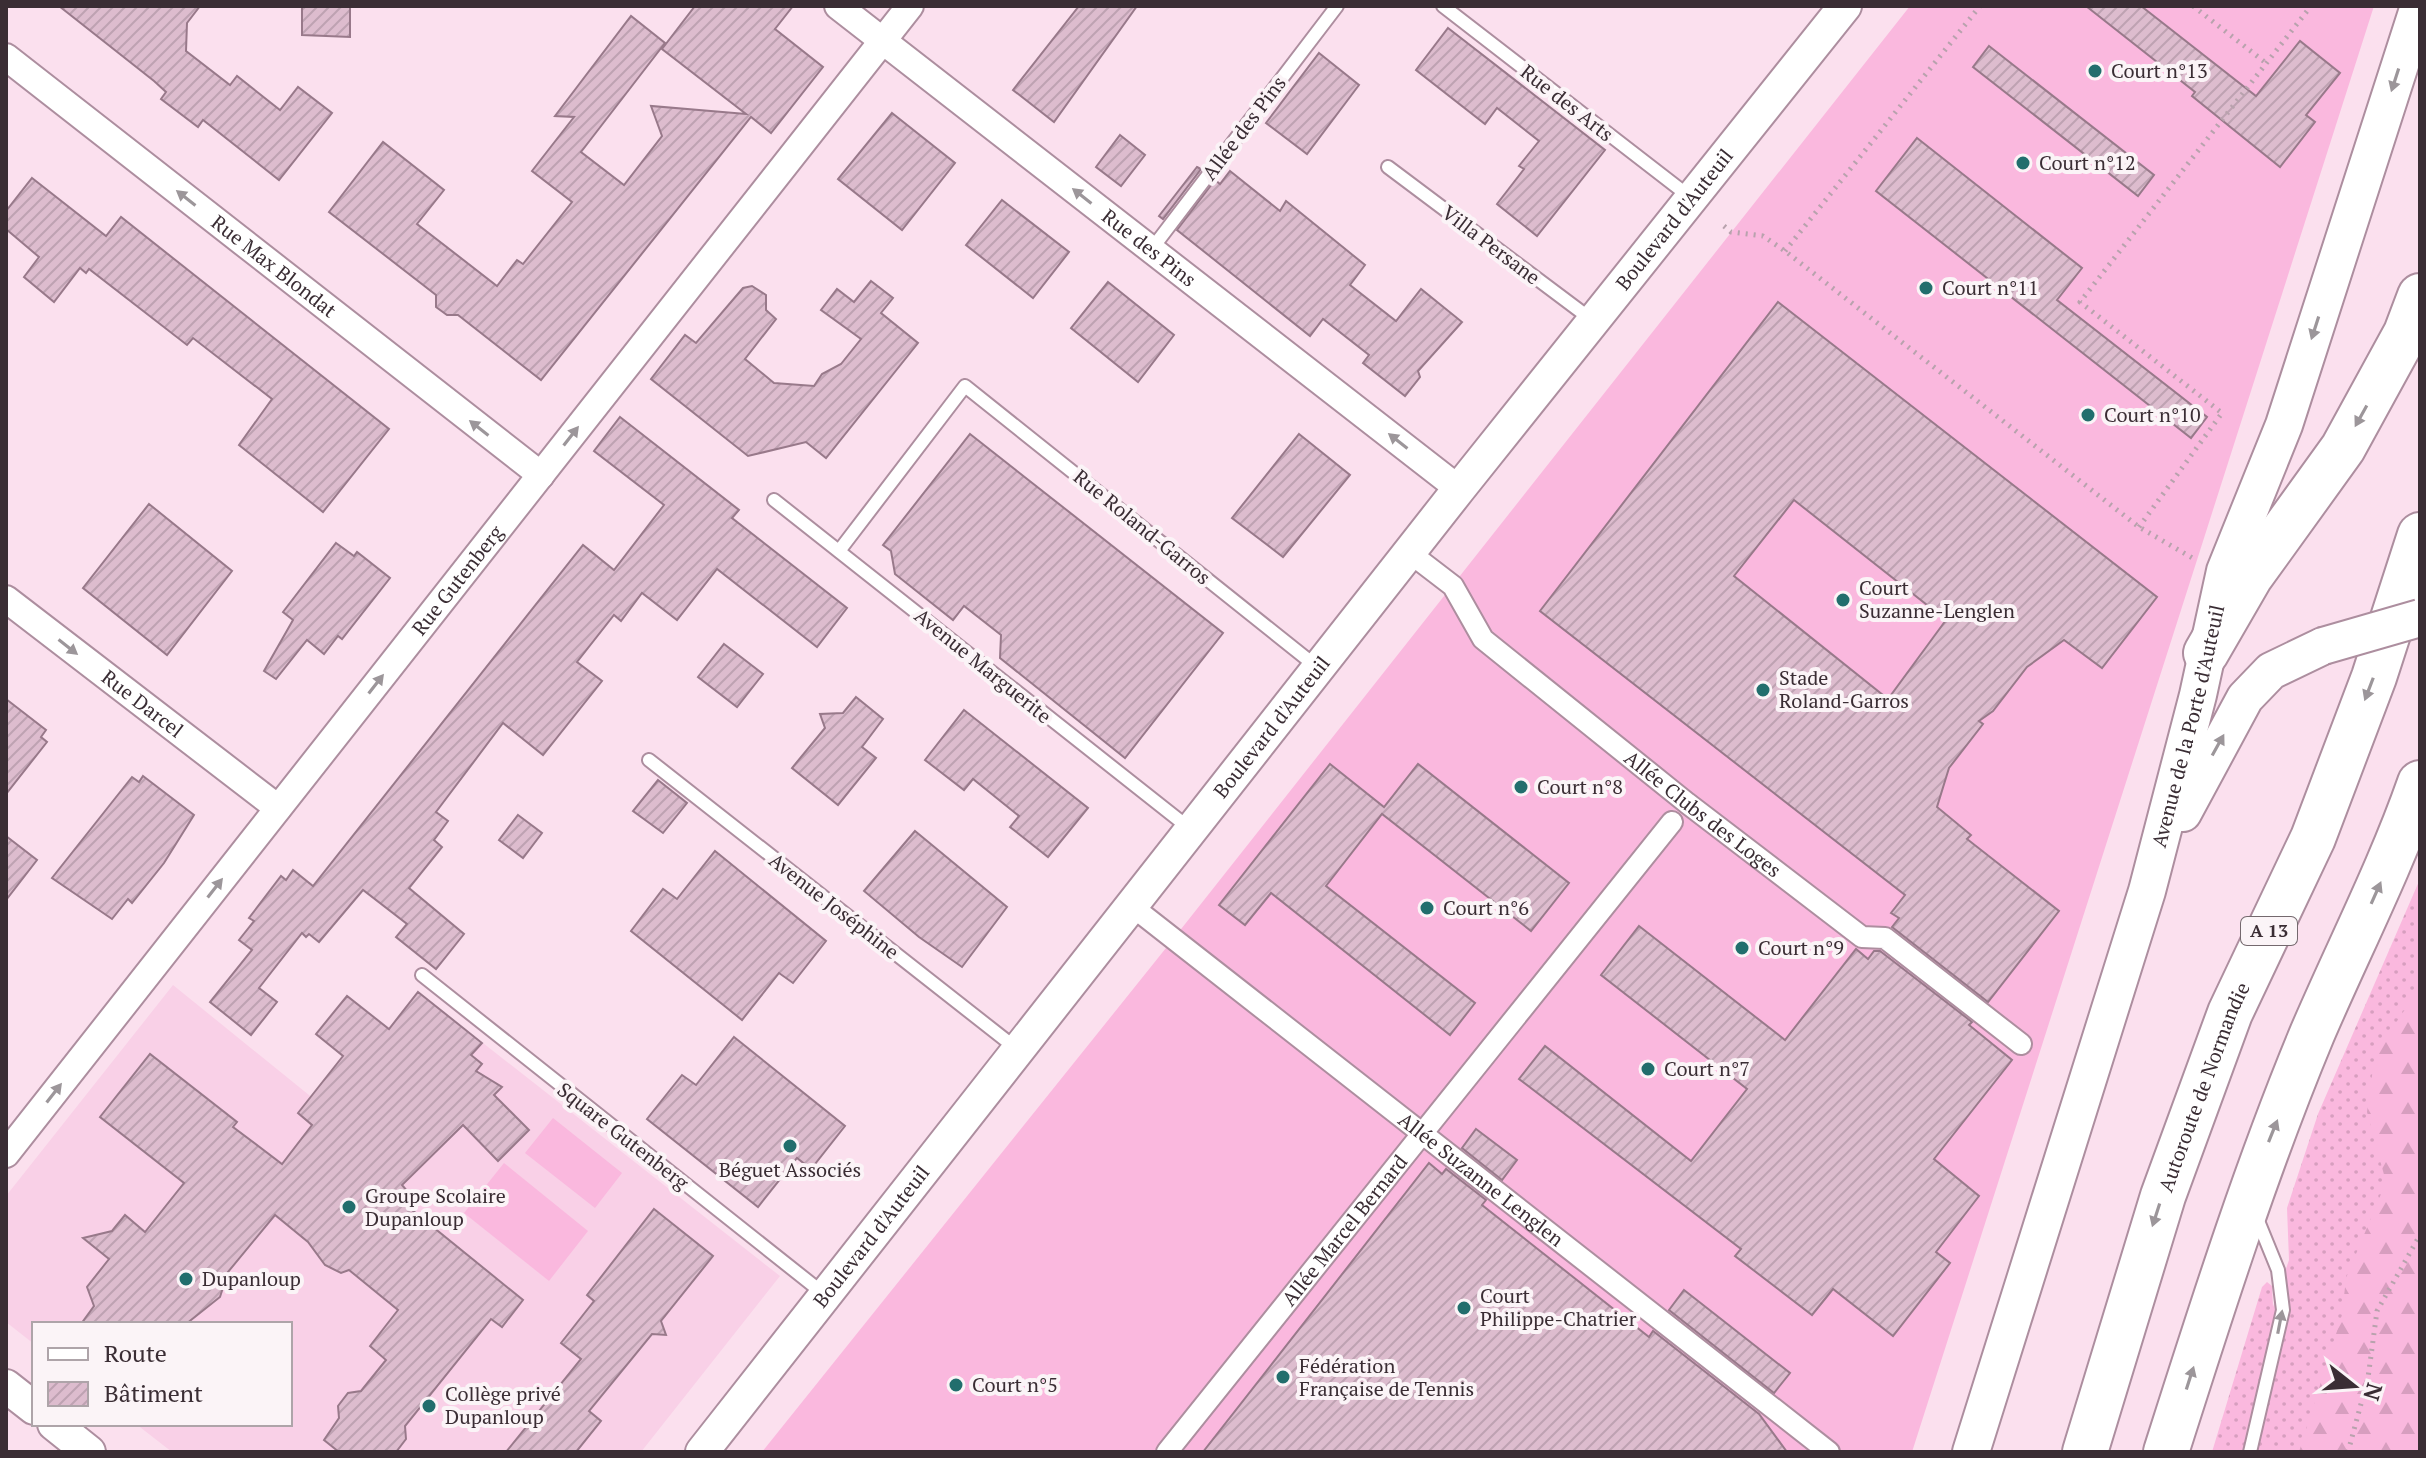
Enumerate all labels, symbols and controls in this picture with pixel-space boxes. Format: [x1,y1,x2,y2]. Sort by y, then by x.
place label: Court n°13 [2111,57,2208,84]
street label: Rue des Arts [1515,58,1619,147]
marker: Court n°13 [2086,62,2104,80]
one-way arrow [2388,69,2401,93]
street label: Allée des Pins [1196,70,1292,185]
street label: Boulevard d'Auteuil [1609,143,1739,295]
place label: Court n°12 [2039,149,2136,176]
marker: Court n°12 [2014,154,2032,172]
one-way arrow [1072,188,1092,204]
one-way arrow [176,190,196,207]
street label: Villa Persane [1437,199,1546,290]
street label: Rue des Pins [1097,202,1202,293]
street label: Rue Max Blondat [206,209,343,324]
place label: Court n°11 [1942,274,2039,301]
marker: Court n°11 [1917,279,1935,297]
one-way arrow [2309,316,2321,340]
place label: Court n°10 [2104,401,2201,428]
one-way arrow [2354,404,2368,427]
marker: Court n°10 [2079,406,2097,424]
one-way arrow [469,420,489,436]
one-way arrow [563,426,579,446]
one-way arrow [1388,433,1408,450]
street label: Rue Roland-Garros [1068,463,1217,590]
street label: Rue Gutenberg [405,519,509,641]
place label: Court Suzanne-Lenglen [1859,574,2015,624]
marker: Court Suzanne-Lenglen [1834,591,1852,609]
street label: Avenue Marguerite [909,602,1057,729]
street label: Avenue de la Porte d'Auteuil [2145,602,2230,850]
one-way arrow [58,638,78,654]
street label: Boulevard d'Auteuil [1207,650,1336,803]
street label: Rue Darcel [96,663,189,743]
place label: Stade Roland-Garros [1779,664,1909,714]
one-way arrow [367,674,384,694]
one-way arrow [2362,677,2375,701]
marker: Stade Roland-Garros [1754,681,1772,699]
one-way arrow [2211,734,2225,757]
street label: Allée Clubs des Loges [1619,744,1787,883]
place label: Court n°8 [1537,773,1623,800]
marker: Court n°8 [1512,778,1530,796]
street label: Avenue Joséphine [764,846,905,965]
one-way arrow [206,878,223,898]
one-way arrow [2369,881,2382,904]
place label: Court n°6 [1443,894,1529,921]
marker: Court n°6 [1418,899,1436,917]
road number: A 13 [2241,917,2297,945]
place label: Court n°9 [1758,934,1844,961]
marker: Court n°9 [1733,939,1751,957]
street label: Autoroute de Normandie [2152,978,2256,1195]
place label: Court n°7 [1664,1055,1750,1082]
marker: Court n°7 [1639,1060,1657,1078]
street label: Square Gutenberg [552,1076,695,1196]
one-way arrow [46,1083,62,1103]
street label: Allée Suzanne Lenglen [1393,1106,1570,1252]
one-way arrow [2267,1119,2280,1143]
marker: Béguet Associés [781,1137,799,1155]
street label: Allée Marcel Bernard [1275,1149,1413,1311]
place label: Béguet Associés [719,1156,861,1183]
street label: Boulevard d'Auteuil [807,1160,935,1313]
place label: Groupe Scolaire Dupanloup [365,1182,506,1232]
marker: Groupe Scolaire Dupanloup [340,1198,358,1216]
one-way arrow [2150,1204,2162,1228]
place label: Dupanloup [202,1265,301,1292]
marker: Dupanloup [177,1270,195,1288]
place label: Court Philippe-Chatrier [1480,1282,1637,1332]
marker: Court Philippe-Chatrier [1455,1299,1473,1317]
one-way arrow [2275,1309,2287,1334]
legend [32,1322,292,1426]
text: Route [104,1337,167,1369]
north arrow [2314,1346,2394,1426]
place label: Fédération Française de Tennis [1299,1352,1474,1402]
one-way arrow [2184,1365,2197,1389]
marker: Fédération Française de Tennis [1274,1368,1292,1386]
place label: Court n°5 [972,1371,1058,1398]
marker: Court n°5 [947,1376,965,1394]
text: Bâtiment [104,1377,203,1409]
place label: Collège privé Dupanloup [445,1380,561,1430]
text: N [2357,1380,2390,1405]
marker: Collège privé Dupanloup [420,1397,438,1415]

